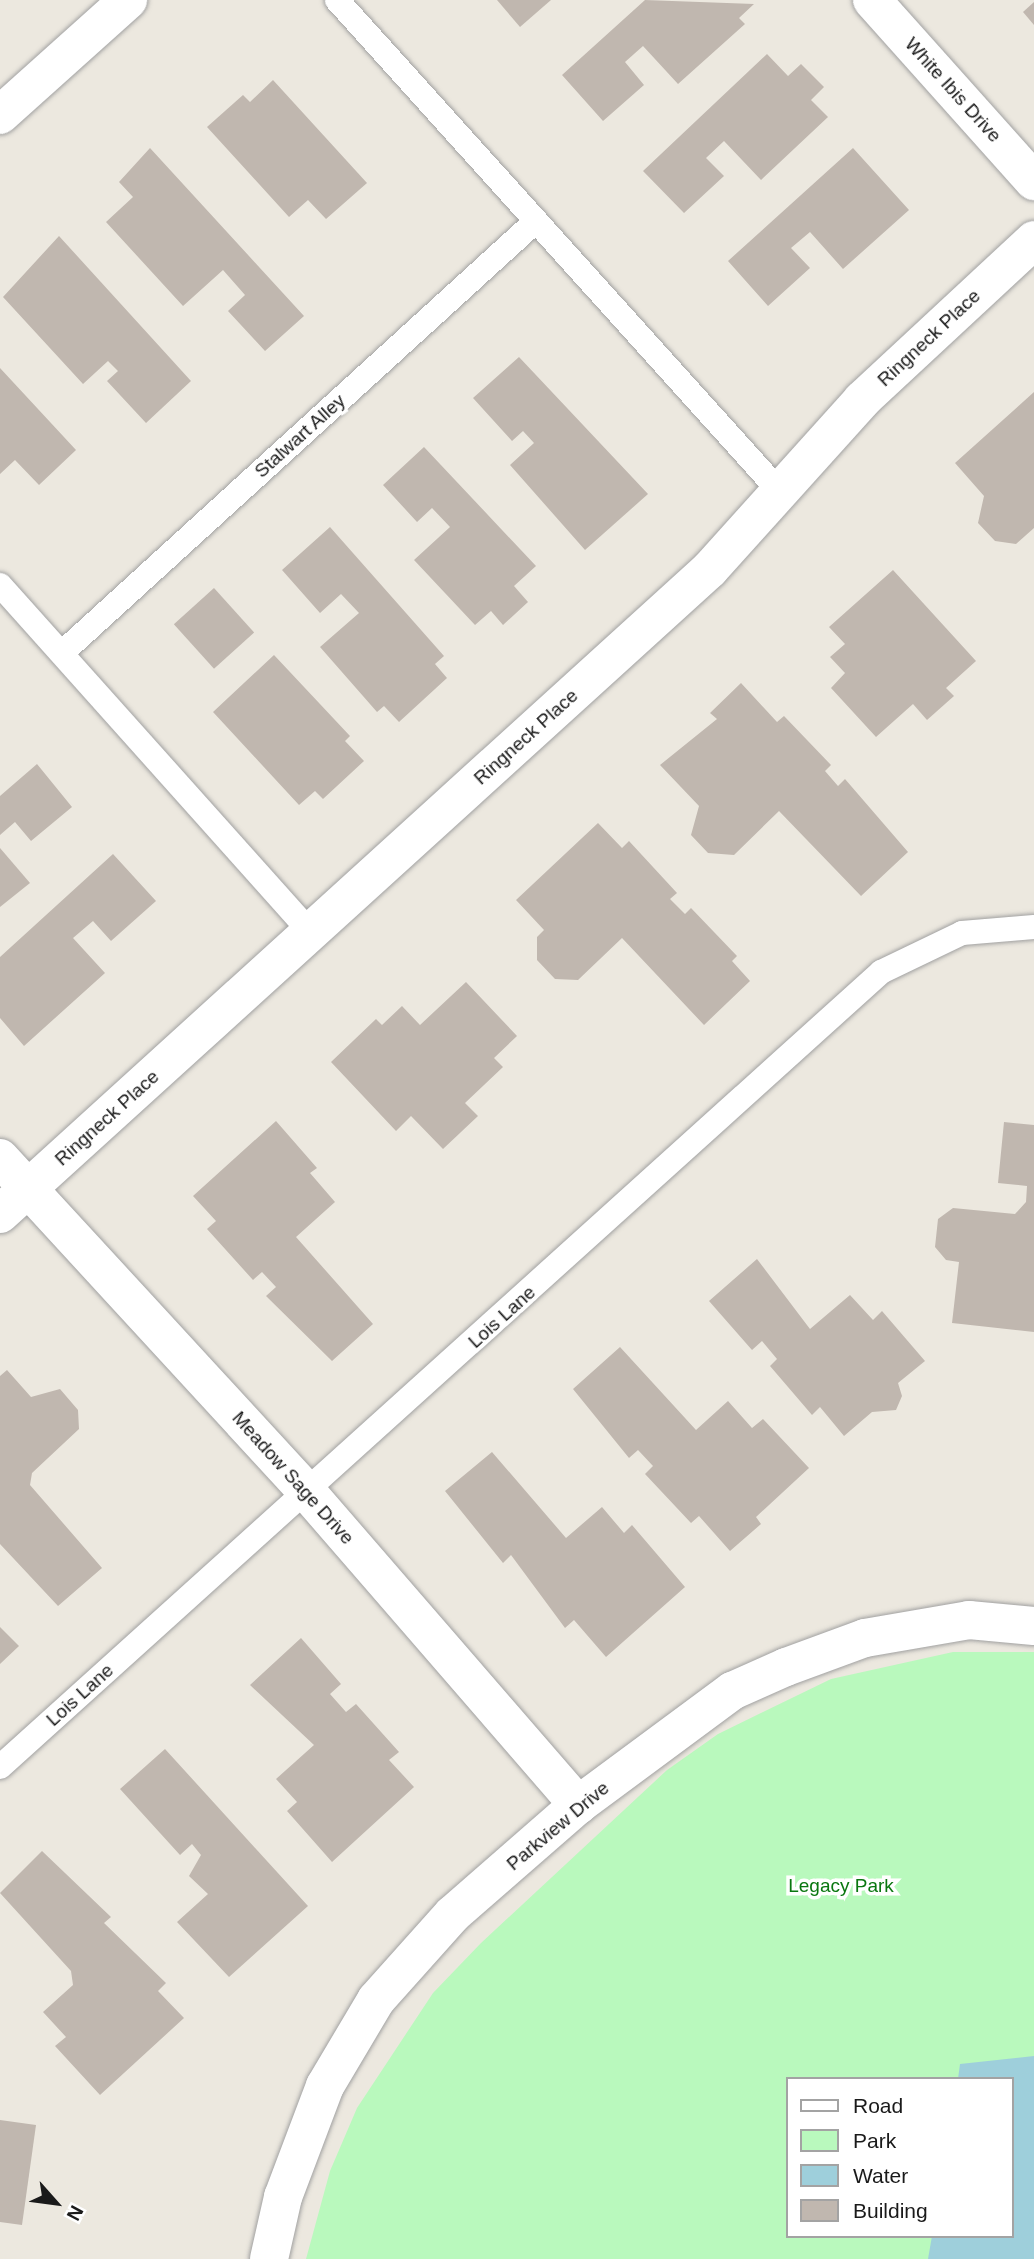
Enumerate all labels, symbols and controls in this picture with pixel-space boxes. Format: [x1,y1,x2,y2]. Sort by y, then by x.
street label: White Ibis Drive [900,33,1006,147]
street label: Ringneck Place [873,285,985,391]
street label: Stalwart Alley [250,389,350,483]
street label: Ringneck Place [469,684,583,790]
street label: Ringneck Place [50,1065,164,1171]
street label: Lois Lane [464,1281,540,1353]
street label: Meadow Sage Drive [227,1407,359,1549]
street label: Lois Lane [42,1659,118,1731]
street label: Parkview Drive [502,1777,614,1875]
park label: Legacy Park [788,1875,894,1897]
legend [786,2077,1013,2238]
text: Road [853,2094,903,2117]
text: Park [853,2129,896,2152]
text: Water [853,2164,908,2187]
north arrow [21,2168,91,2238]
text: Building [853,2199,928,2222]
text: N [62,2202,87,2224]

